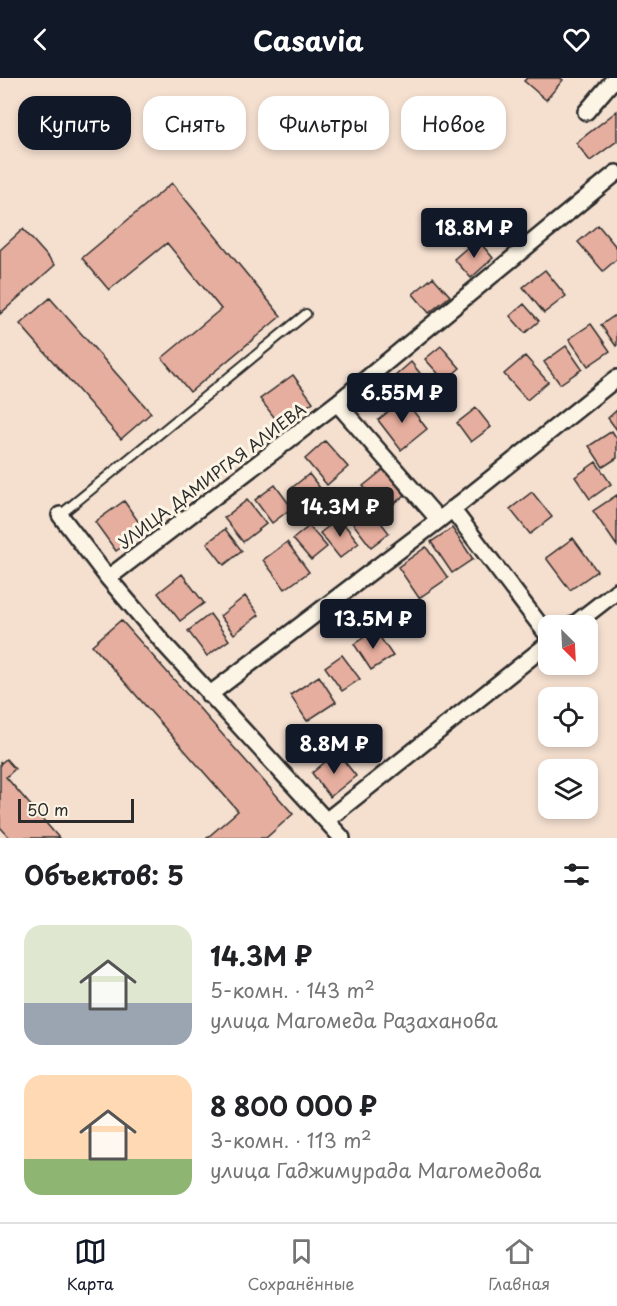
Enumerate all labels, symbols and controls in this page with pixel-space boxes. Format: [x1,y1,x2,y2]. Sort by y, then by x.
text: Casavia [253,19,364,60]
icon: back [24,23,57,56]
icon: heart [560,23,593,56]
chip: Купить [18,96,131,150]
chip: Снять [143,96,246,150]
chip: Фильтры [258,96,389,150]
chip: Новое [401,96,506,150]
pin: 18.8M ₽ [419,208,529,259]
text: 18.8M ₽ [435,212,513,242]
pin: 6.55M ₽ [347,373,457,424]
text: 6.55M ₽ [361,377,443,407]
street label: УЛИЦА ДАМИРГАЯ АЛИЕВА [113,396,311,554]
pin: 14.3M ₽ [285,487,395,538]
text: 14.3M ₽ [301,491,379,521]
pin: 13.5M ₽ [318,599,428,650]
text: 13.5M ₽ [334,603,412,633]
north arrow [538,615,598,675]
map controls [538,615,598,819]
button: locate [538,687,598,747]
pin: 8.8M ₽ [285,724,383,775]
text: 8.8M ₽ [300,728,368,758]
button: layers [538,759,598,819]
scale bar [18,796,134,824]
text: 50 m [27,797,68,821]
text: Объектов: 5 [24,855,184,894]
icon: filters [560,858,593,891]
text: 14.3M ₽ [210,936,312,975]
icon: home [72,949,144,1021]
text: 5-комн. · 143 m² [210,975,375,1005]
text: улица Магомеда Разаханова [210,1005,498,1035]
text: 8 800 000 ₽ [210,1086,377,1125]
icon: home [72,1099,144,1171]
text: 3-комн. · 113 m² [210,1125,372,1155]
text: улица Гаджимурада Магомедова [210,1155,541,1185]
tab: Карта [67,1235,114,1295]
tab: Сохранённые [248,1235,355,1295]
tab: Главная [488,1235,550,1295]

